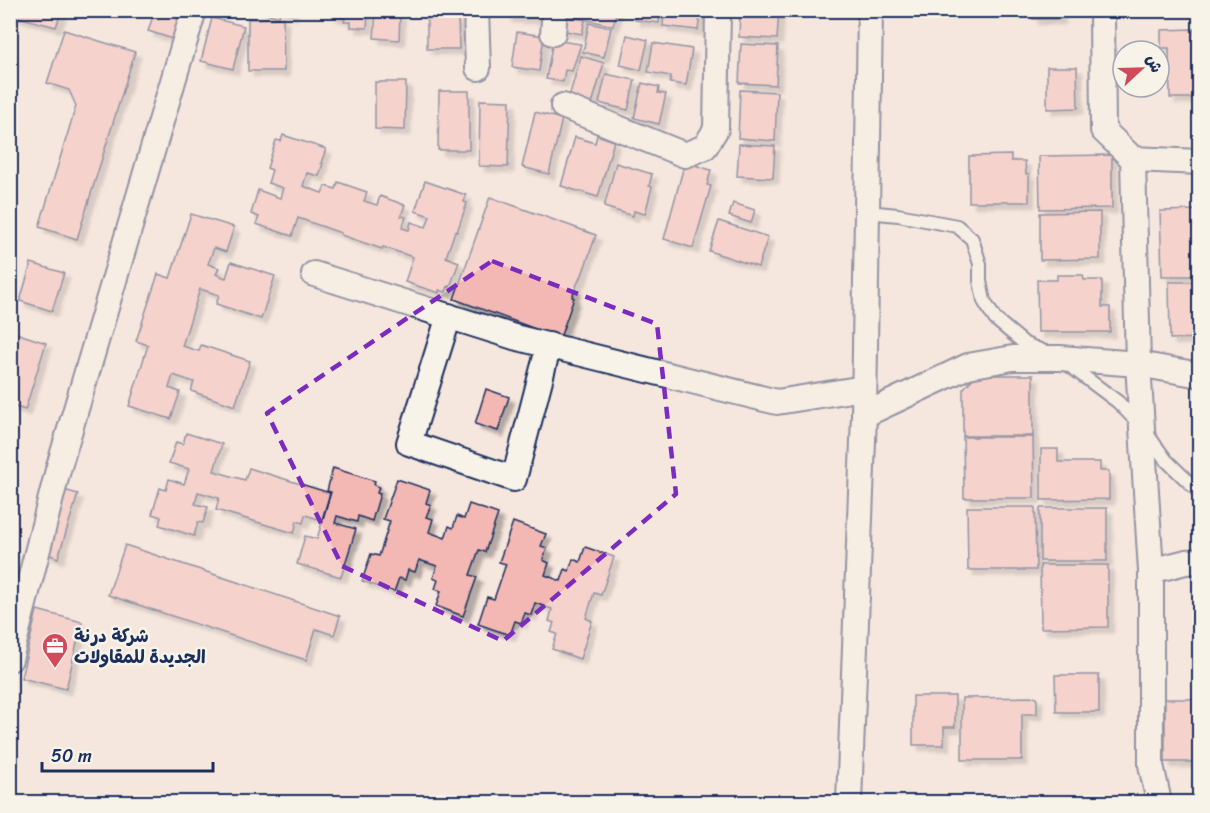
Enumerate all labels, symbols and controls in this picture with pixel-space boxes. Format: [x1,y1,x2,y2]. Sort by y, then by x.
north arrow [1111,39,1171,99]
text: ش [1138,50,1171,77]
place label: شركة درنة الجديدة للمقاولات [74,620,206,673]
office icon: شركة درنة الجديدة للمقاولات [40,631,70,669]
scale bar [42,735,213,773]
text: 50 m [51,740,92,772]

